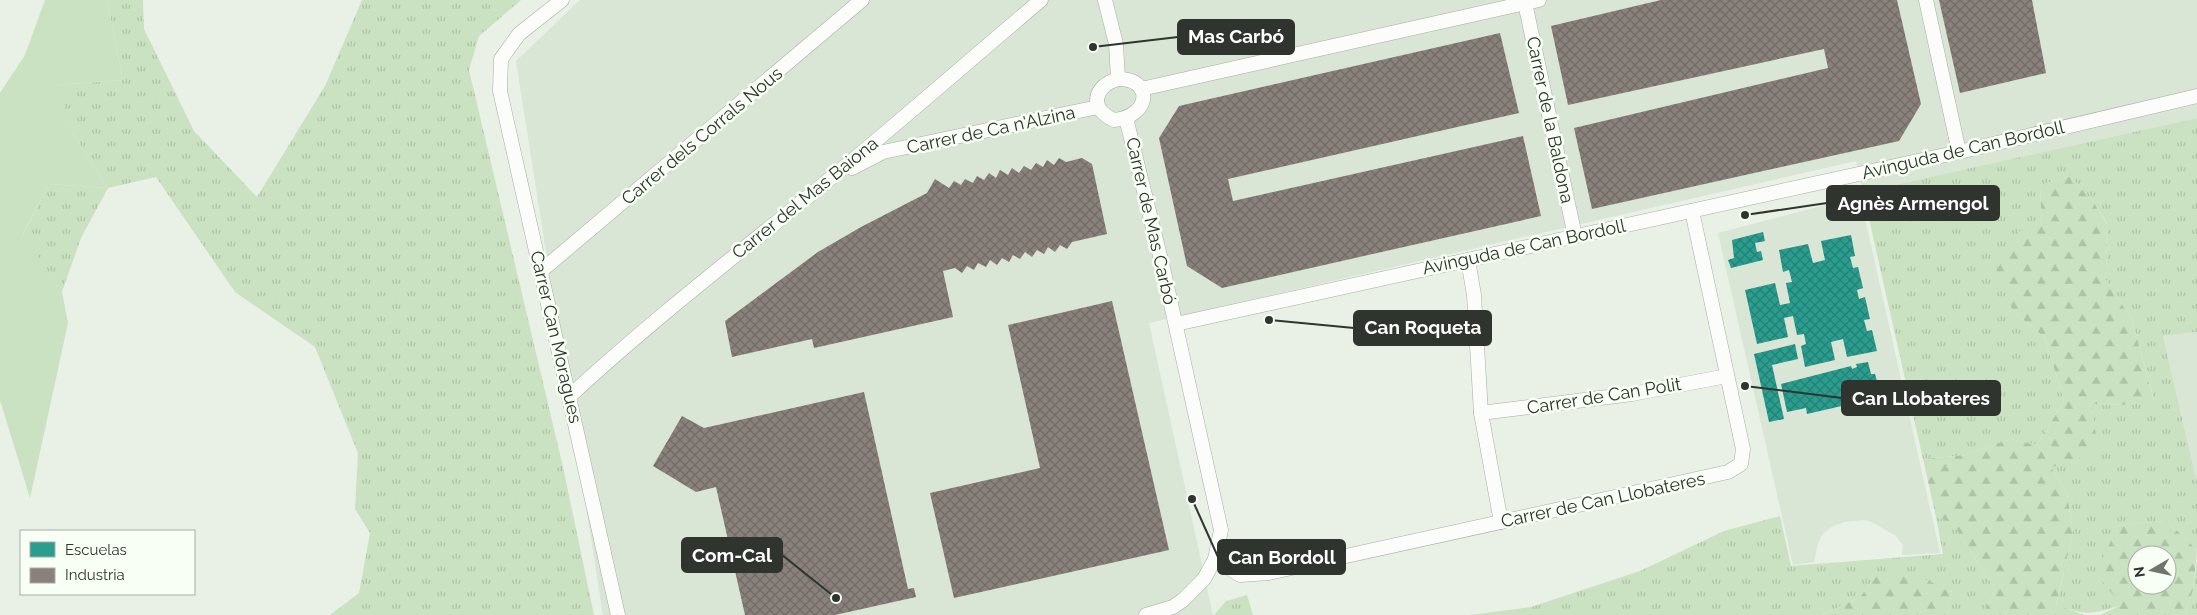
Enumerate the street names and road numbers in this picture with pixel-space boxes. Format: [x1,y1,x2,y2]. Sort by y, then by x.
street label: Carrer de la Baldona [1523,35,1578,205]
street label: Carrer dels Corrals Nous [617,62,786,209]
street label: Carrer de Ca n'Alzina [905,101,1077,158]
street label: Avinguda de Can Bordoll [1860,116,2066,183]
street label: Carrer del Mas Baiona [727,132,882,263]
street label: Carrer de Mas Carbó [1122,135,1181,307]
street label: Avinguda de Can Bordoll [1420,215,1627,278]
street label: Carrer Can Moragues [526,249,587,425]
street label: Carrer de Can Polit [1525,373,1682,418]
street label: Carrer de Can Llobateres [1499,468,1707,531]

